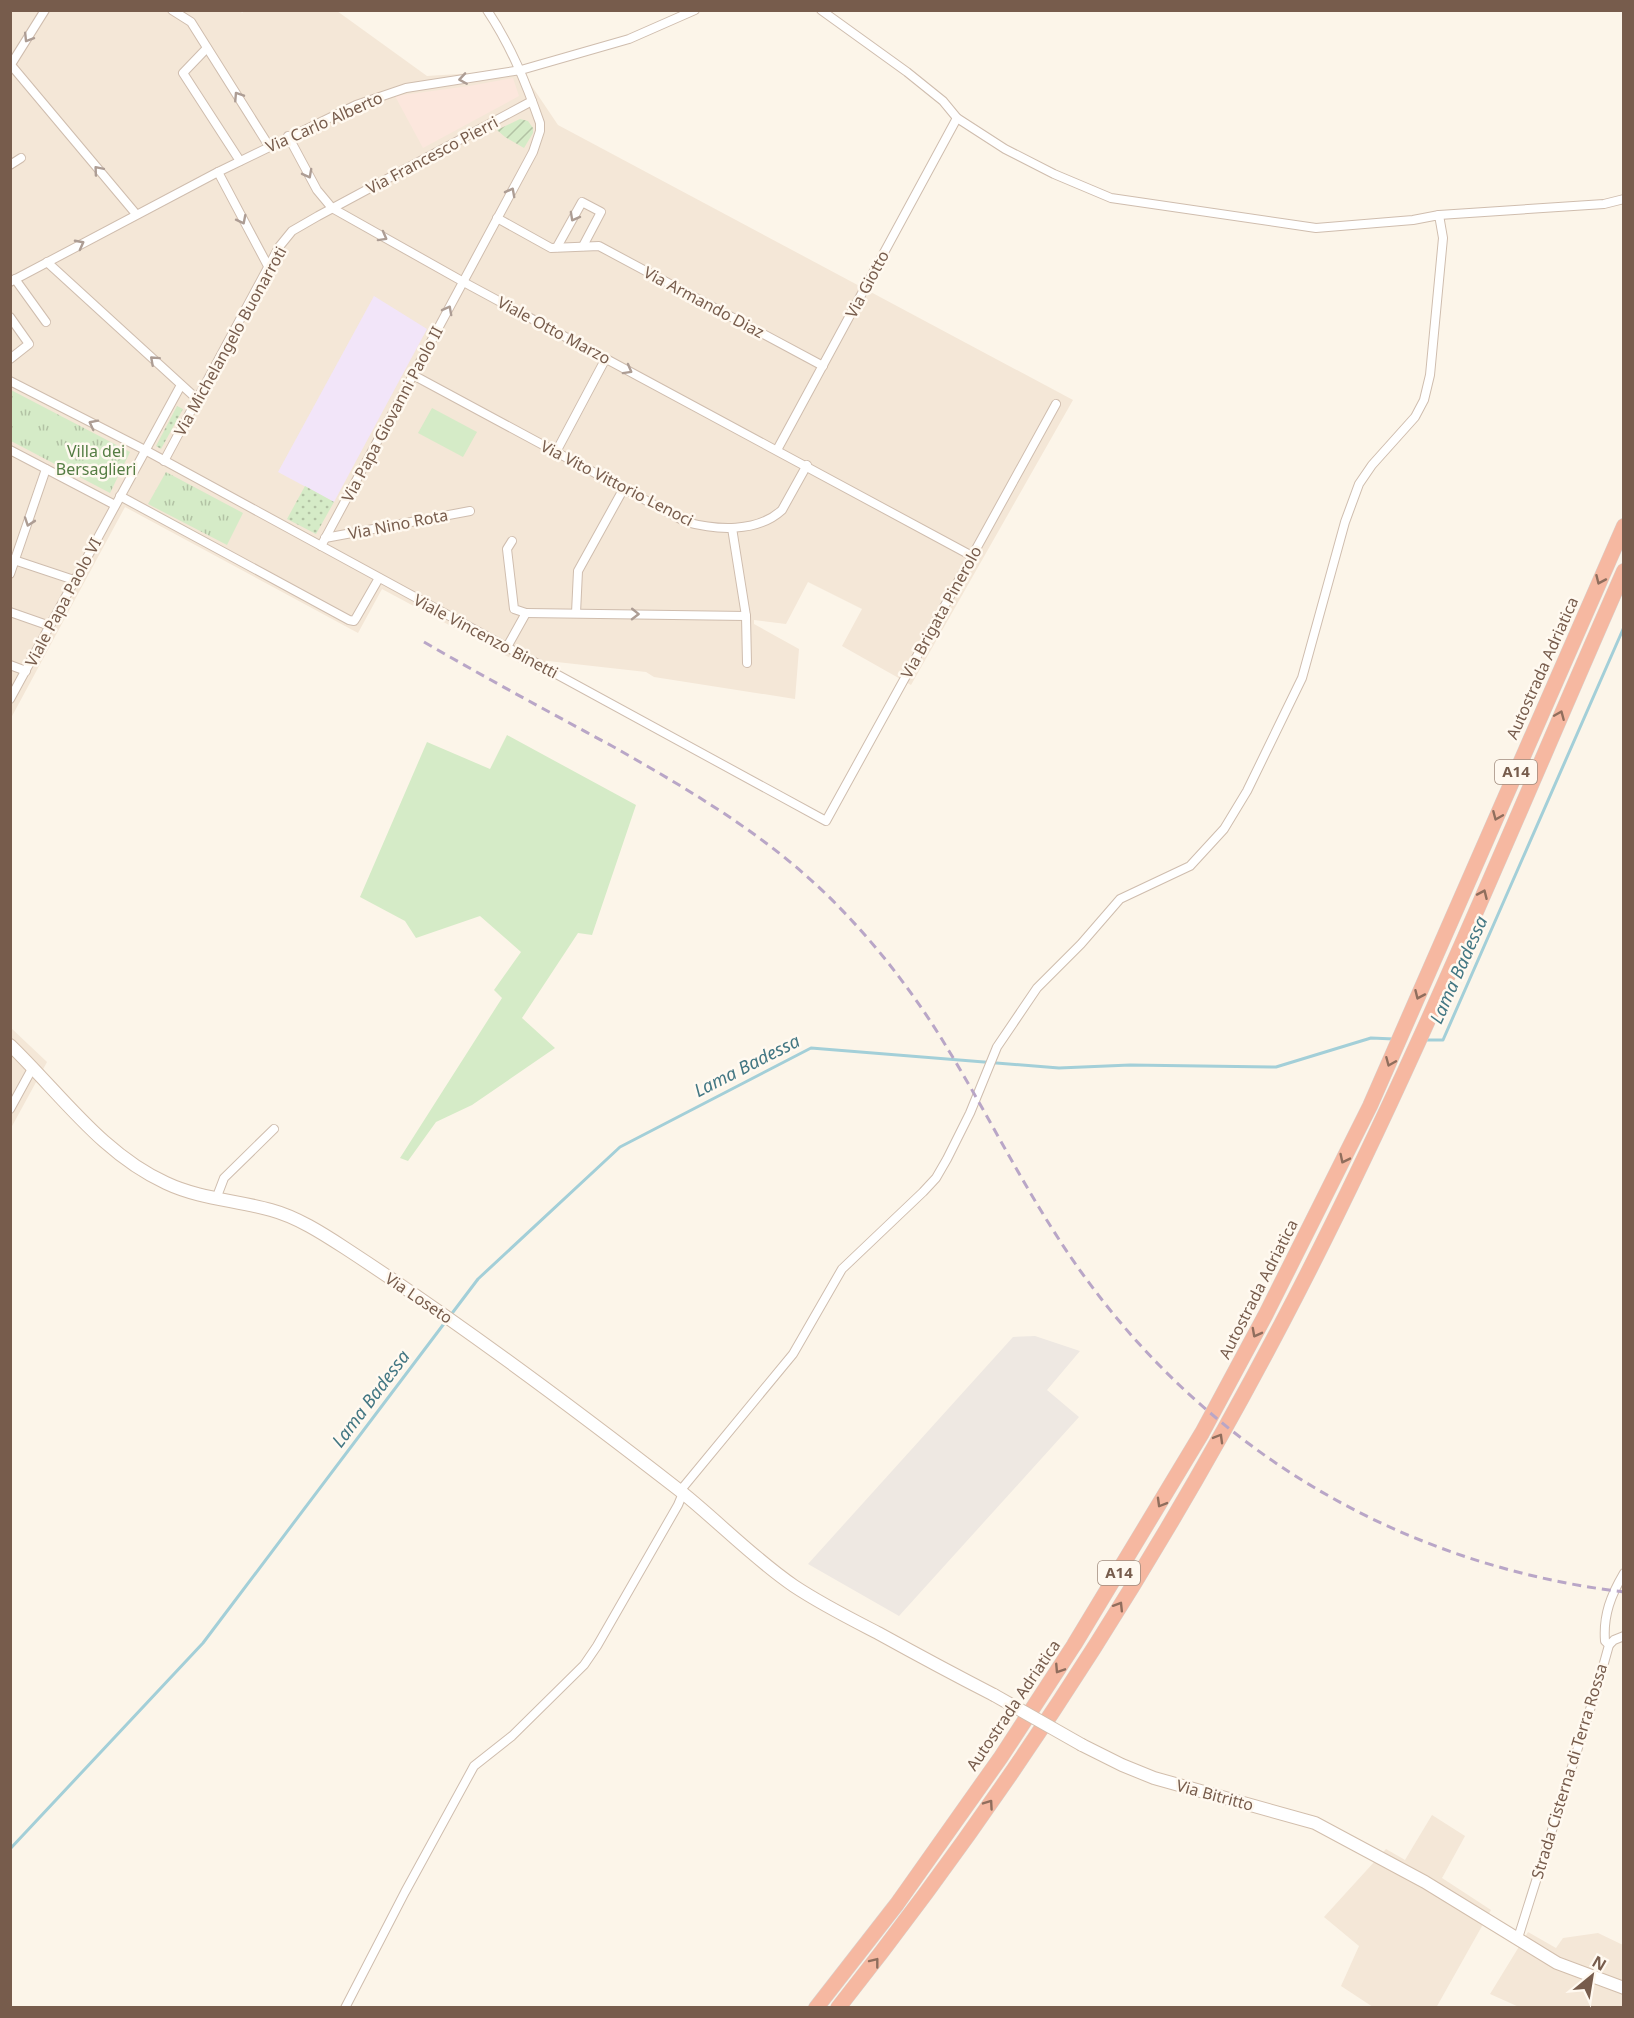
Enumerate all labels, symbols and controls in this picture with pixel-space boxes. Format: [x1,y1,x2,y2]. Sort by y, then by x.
one-way arrow [23,32,35,42]
one-way arrow [459,73,468,85]
street label: Via Carlo Alberto [262,86,386,158]
one-way arrow [234,92,245,103]
street label: Via Francesco Pierri [362,111,502,199]
one-way arrow [95,165,106,176]
one-way arrow [301,167,312,178]
one-way arrow [504,188,515,199]
one-way arrow [570,211,581,221]
one-way arrow [235,213,247,224]
one-way arrow [377,230,387,241]
one-way arrow [74,240,85,251]
street label: Via Michelangelo Buonarroti [169,242,291,440]
street label: Via Giotto [840,246,894,322]
street label: Via Armando Diaz [640,261,768,343]
street label: Viale Otto Marzo [494,291,614,369]
one-way arrow [441,306,452,316]
street label: Via Papa Giovanni Paolo II [336,322,448,506]
one-way arrow [150,356,160,367]
one-way arrow [622,363,632,374]
one-way arrow [89,420,100,431]
street label: Via Vito Vittorio Lenoci [537,435,697,531]
park label: Villa dei Bersaglieri [56,440,136,480]
street label: Via Nino Rota [346,504,450,544]
one-way arrow [23,516,36,526]
street label: Viale Papa Paolo VI [20,534,106,670]
street label: Via Brigata Pinerolo [895,542,987,682]
one-way arrow [1595,574,1607,585]
street label: Viale Vincenzo Binetti [410,589,562,683]
street label: Autostrada Adriatica [1501,593,1583,743]
one-way arrow [630,608,639,620]
one-way arrow [1553,710,1565,721]
road number: A14 [1495,760,1537,784]
one-way arrow [1492,810,1504,821]
one-way arrow [1476,889,1488,900]
water label: Lama Badessa [1424,912,1493,1027]
one-way arrow [1414,989,1426,1000]
water label: Lama Badessa [690,1028,804,1102]
one-way arrow [1385,1055,1397,1066]
one-way arrow [1340,1152,1352,1163]
street label: Autostrada Adriatica [1213,1216,1303,1362]
street label: Via Loseto [381,1267,457,1329]
one-way arrow [1252,1326,1263,1337]
water label: Lama Badessa [326,1345,415,1452]
one-way arrow [1211,1434,1223,1444]
one-way arrow [1157,1497,1169,1507]
road number: A14 [1098,1561,1140,1585]
one-way arrow [1112,1602,1124,1612]
street label: Autostrada Adriatica [961,1635,1065,1775]
street label: Strada Cisterna di Terra Rossa [1526,1661,1612,1881]
one-way arrow [1055,1662,1066,1673]
street label: Via Bitritto [1174,1774,1256,1816]
one-way arrow [982,1799,993,1810]
north arrow [1562,1946,1622,2006]
text: N [1588,1950,1611,1976]
one-way arrow [867,1957,878,1968]

